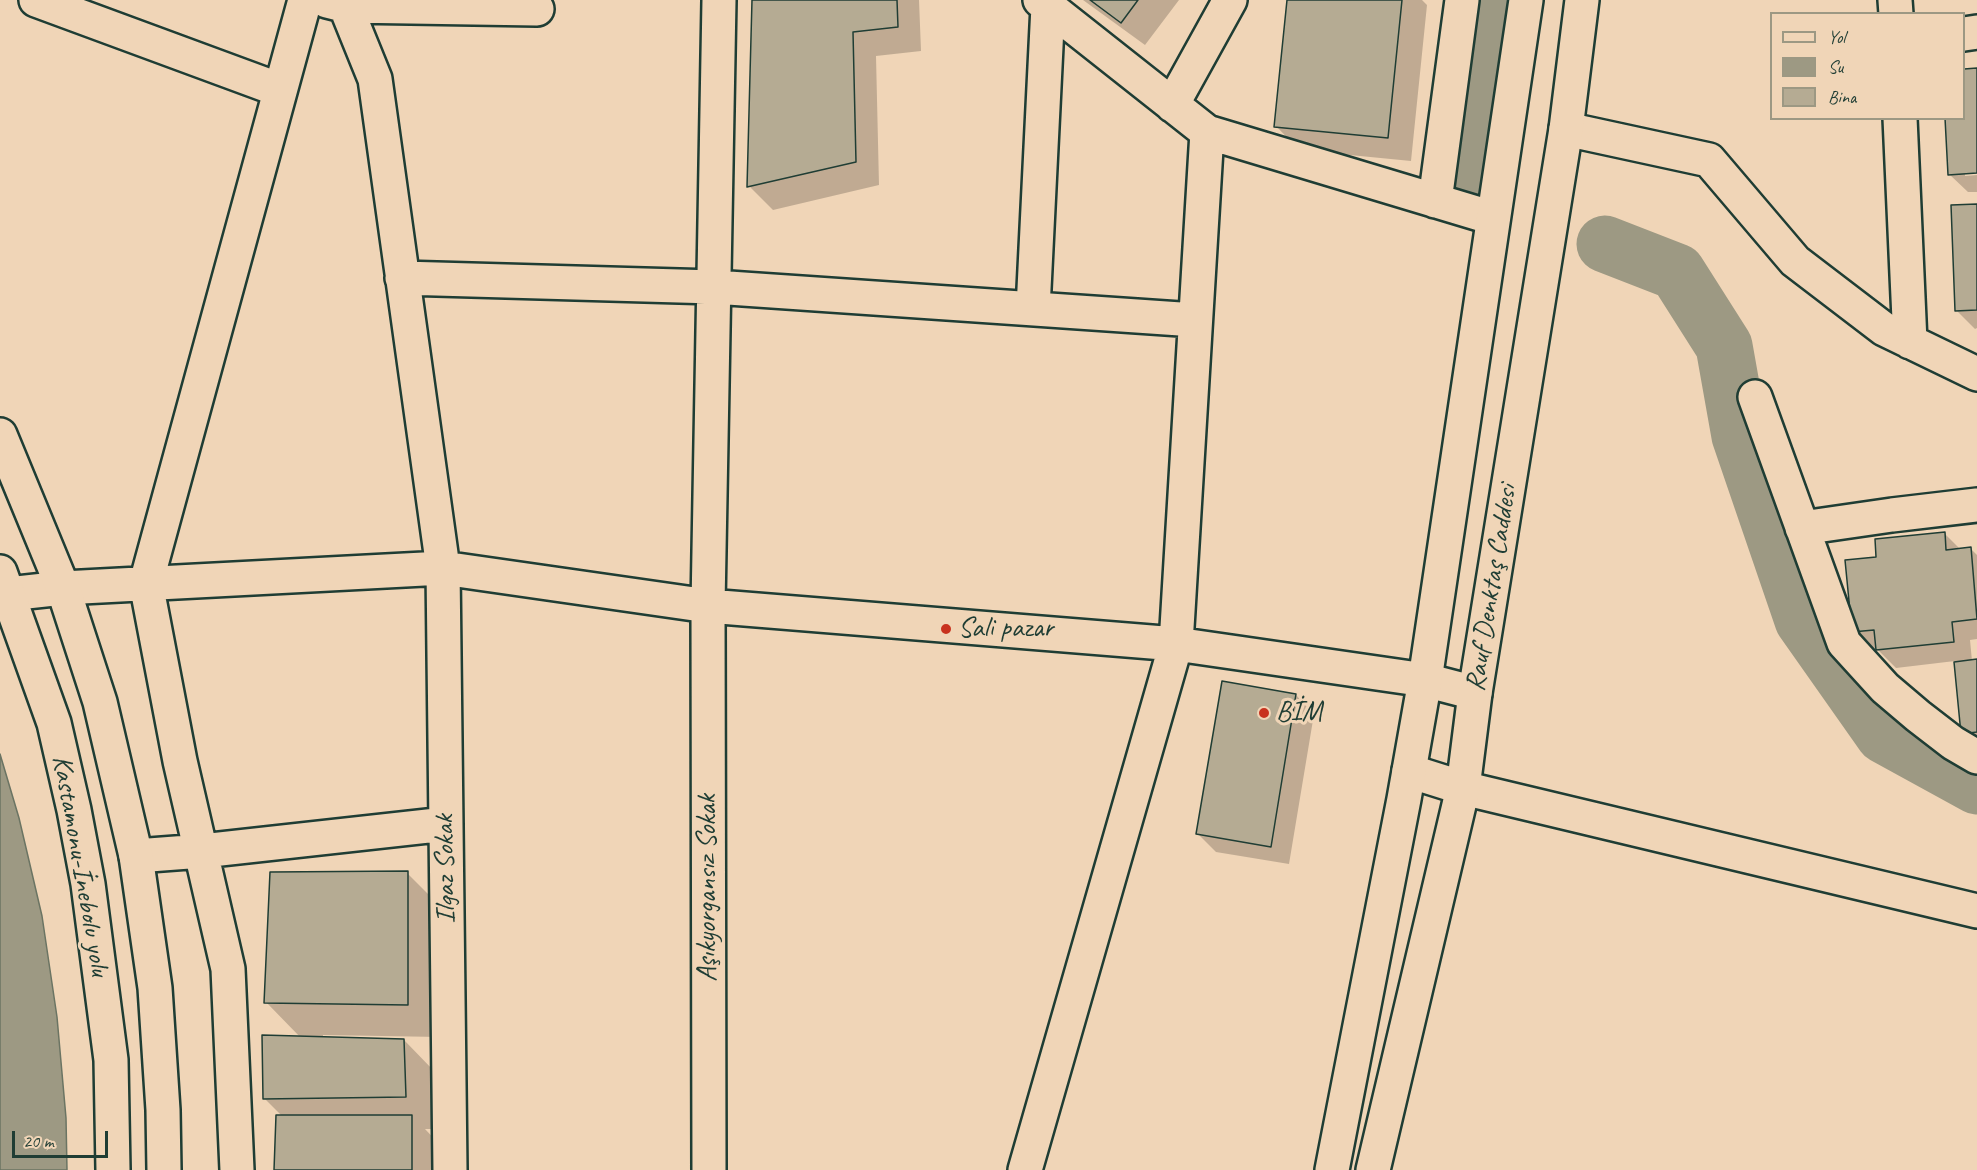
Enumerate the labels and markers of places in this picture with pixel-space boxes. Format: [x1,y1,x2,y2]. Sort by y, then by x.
place label: Sali pazar [958,612,1053,646]
marker: Sali pazar [939,622,953,636]
place label: BİM [1276,696,1322,730]
marker: BİM [1257,706,1271,720]

